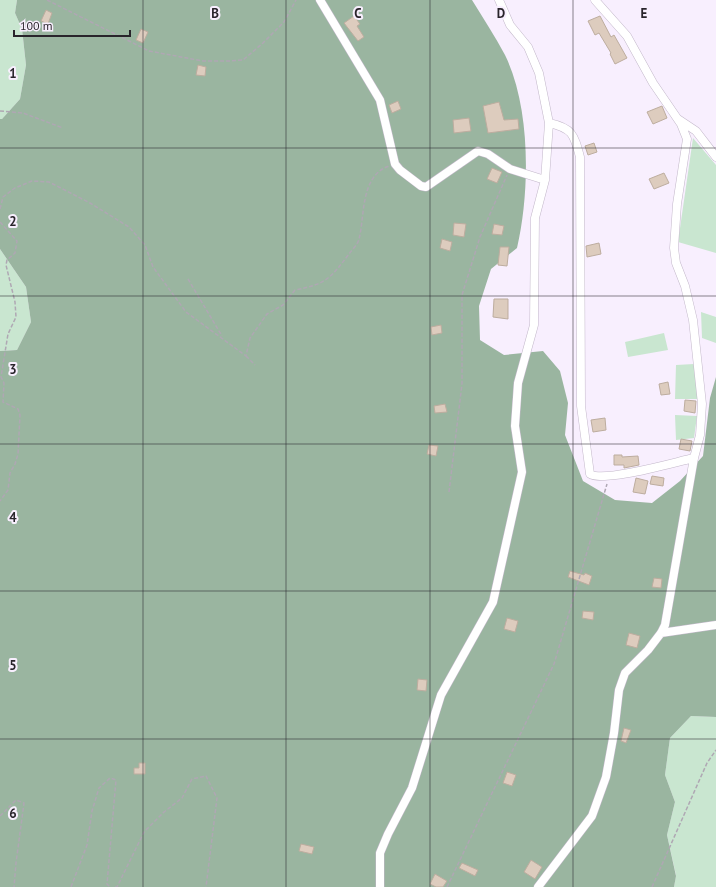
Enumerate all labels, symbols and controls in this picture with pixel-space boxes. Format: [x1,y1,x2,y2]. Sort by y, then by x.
text: B [211,5,219,22]
text: C [354,5,362,22]
text: D [497,5,505,22]
text: E [641,5,648,22]
scale bar [14,12,130,38]
text: 100 m [20,18,53,33]
text: 1 [9,65,17,82]
text: 2 [9,213,17,230]
text: 3 [9,361,17,378]
text: 4 [9,509,17,526]
text: 5 [9,657,17,674]
text: 6 [9,805,17,822]

